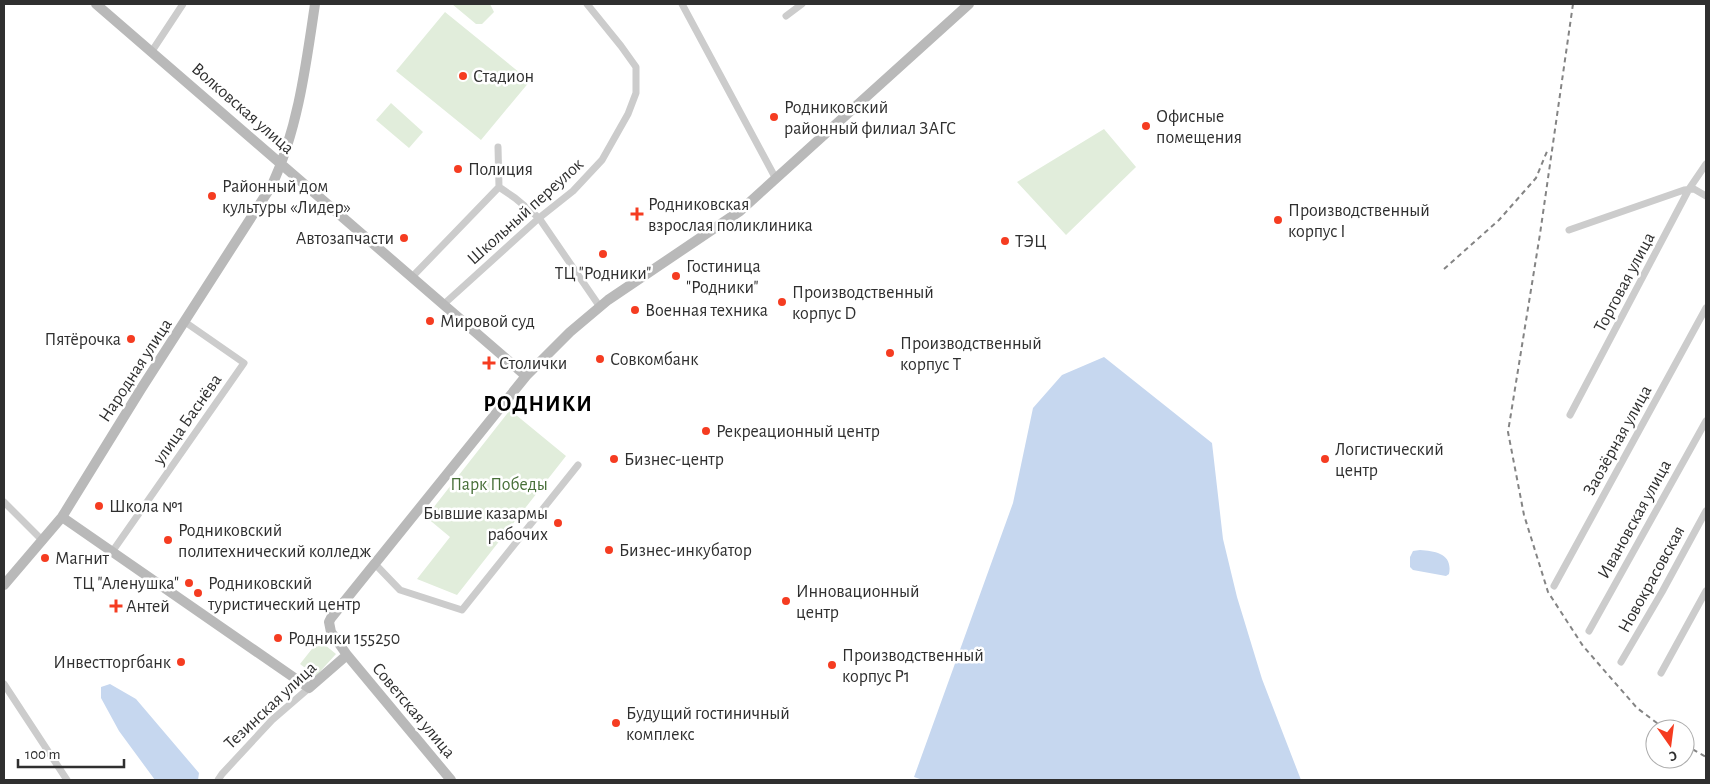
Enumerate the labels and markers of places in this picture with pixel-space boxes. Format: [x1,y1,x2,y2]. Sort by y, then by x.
place label: Стадион [473,68,534,86]
marker: Стадион [457,70,469,82]
place label: Родниковский районный филиал ЗАГС [784,99,956,138]
place label: Офисные помещения [1156,108,1242,147]
marker: Родниковский районный филиал ЗАГС [768,111,780,123]
marker: Офисные помещения [1140,120,1152,132]
place label: Полиция [468,161,533,179]
marker: Полиция [452,163,464,175]
place label: Районный дом культуры «Лидер» [222,178,351,217]
marker: Районный дом культуры «Лидер» [206,190,218,202]
place label: Родниковская взрослая поликлиника [648,196,813,235]
place label: Производственный корпус I [1288,202,1430,241]
marker: Родниковская взрослая поликлиника [630,207,644,221]
marker: Производственный корпус I [1272,214,1284,226]
place label: Автозапчасти [296,230,394,248]
marker: Автозапчасти [398,232,410,244]
place label: ТЭЦ [1015,233,1047,251]
marker: ТЭЦ [999,235,1011,247]
marker: ТЦ "Родники" [597,248,609,260]
place label: Гостиница "Родники" [686,258,761,297]
place label: ТЦ "Родники" [555,265,651,283]
marker: Гостиница "Родники" [670,270,682,282]
place label: Производственный корпус D [792,284,934,323]
marker: Производственный корпус D [776,296,788,308]
place label: Военная техника [645,302,768,320]
marker: Военная техника [629,304,641,316]
place label: Мировой суд [440,313,535,331]
marker: Мировой суд [424,315,436,327]
place label: Пятёрочка [44,331,121,349]
marker: Пятёрочка [125,333,137,345]
place label: Производственный корпус T [900,335,1042,374]
marker: Производственный корпус T [884,347,896,359]
place label: Совкомбанк [610,350,699,369]
marker: Совкомбанк [594,353,606,365]
place label: Столички [499,355,567,373]
marker: Столички [483,357,495,369]
place label: Рекреационный центр [716,423,880,441]
marker: Рекреационный центр [700,425,712,437]
place label: Логистический центр [1335,441,1444,480]
place label: Бизнес-центр [624,451,724,469]
marker: Бизнес-центр [608,453,620,465]
marker: Логистический центр [1319,453,1331,465]
place label: Школа №1 [109,498,184,516]
marker: Школа №1 [93,500,105,512]
place label: Бывшие казармы рабочих [423,505,548,544]
marker: Бывшие казармы рабочих [552,517,564,529]
place label: Родниковский политехнический колледж [178,522,371,561]
marker: Родниковский политехнический колледж [162,534,174,546]
place label: Бизнес-инкубатор [619,541,752,560]
marker: Бизнес-инкубатор [603,544,615,556]
place label: Магнит [55,550,110,568]
marker: Магнит [39,552,51,564]
place label: ТЦ "Аленушка" [73,575,179,593]
place label: Родниковский туристический центр [207,575,361,614]
marker: ТЦ "Аленушка" [183,577,195,589]
place label: Инновационный центр [796,583,920,622]
marker: Родниковский туристический центр [192,587,204,599]
marker: Инновационный центр [780,595,792,607]
place label: Антей [126,598,170,616]
marker: Антей [110,600,122,612]
place label: Родники 155250 [288,630,400,648]
marker: Родники 155250 [272,632,284,644]
place label: Производственный корпус P1 [842,647,984,686]
place label: Инвестторгбанк [53,653,172,672]
marker: Инвестторгбанк [175,656,187,668]
marker: Производственный корпус P1 [826,659,838,671]
place label: Будущий гостиничный комплекс [626,705,790,744]
marker: Будущий гостиничный комплекс [610,717,622,729]

